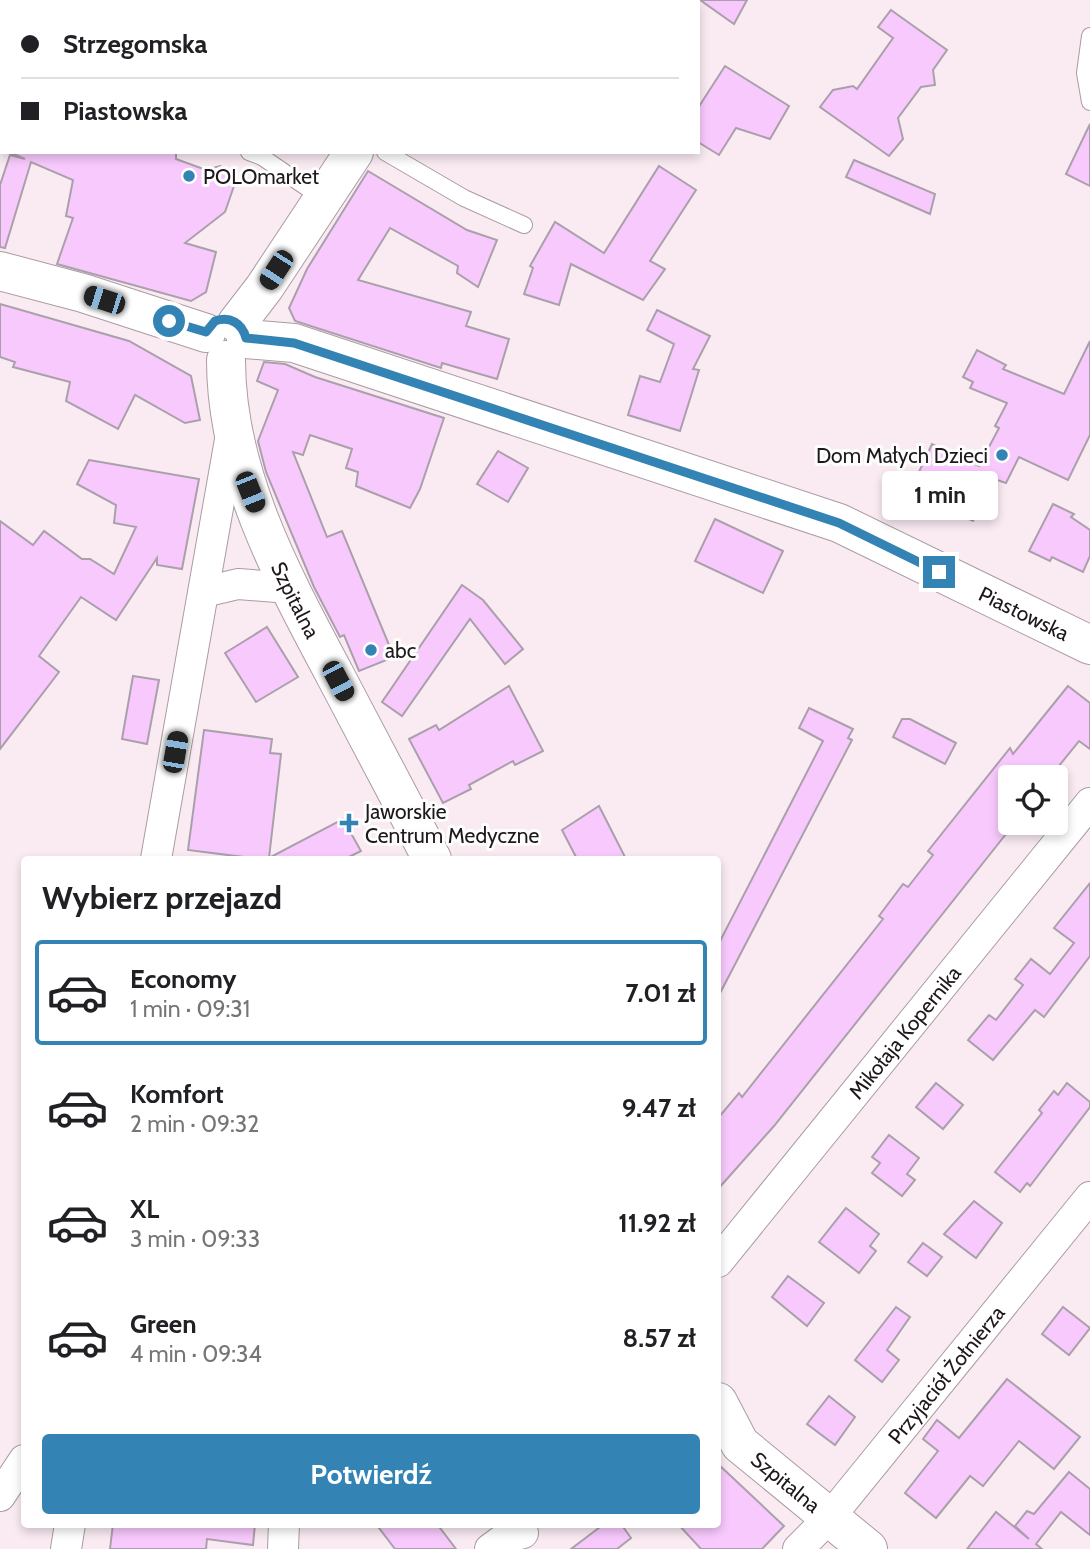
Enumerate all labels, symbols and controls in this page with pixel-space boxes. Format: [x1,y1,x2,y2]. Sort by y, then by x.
text: Strzegomska [63,28,208,60]
text: Piastowska [63,95,187,127]
place label: POLOmarket [203,164,319,189]
marker: POLOmarket [181,168,197,184]
car [256,247,297,293]
car [81,284,128,316]
route start [153,305,185,337]
place label: Dom Małych Dzieci [816,443,988,468]
marker: Dom Małych Dzieci [994,447,1010,463]
car [233,469,268,515]
callout: 1 min [881,470,997,520]
text: 1 min [914,481,966,509]
route end [923,556,955,588]
street label: Szpitalna [267,558,326,642]
street label: Piastowska [975,581,1073,645]
place label: abc [385,638,416,663]
marker: abc [363,642,379,658]
car [319,658,358,704]
car [162,729,189,775]
map controls [998,765,1068,835]
button: locate [998,765,1068,835]
place label: Jaworskie Centrum Medyczne [364,799,540,848]
marker: Jaworskie Centrum Medyczne [339,813,359,833]
text: Wybierz przejazd [42,878,282,917]
icon: car [46,961,109,1024]
street label: Mikołaja Kopernika [843,961,966,1103]
text: Economy [130,963,236,995]
text: 7.01 zł [625,977,696,1009]
text: 1 min · 09:31 [130,995,250,1023]
icon: car [46,1076,109,1139]
text: Komfort [130,1078,224,1110]
text: 9.47 zł [622,1092,696,1124]
text: 2 min · 09:32 [130,1110,259,1138]
icon: car [46,1191,109,1254]
text: XL [130,1193,159,1225]
text: 11.92 zł [618,1207,696,1239]
text: 3 min · 09:33 [130,1225,260,1253]
street label: Przyjaciół Żołnierza [882,1300,1009,1448]
icon: car [46,1306,109,1369]
text: Green [130,1308,197,1340]
text: 8.57 zł [622,1322,696,1354]
text: 4 min · 09:34 [130,1340,262,1368]
button: Potwierdź [42,1434,700,1514]
street label: Szpitalna [746,1446,826,1517]

